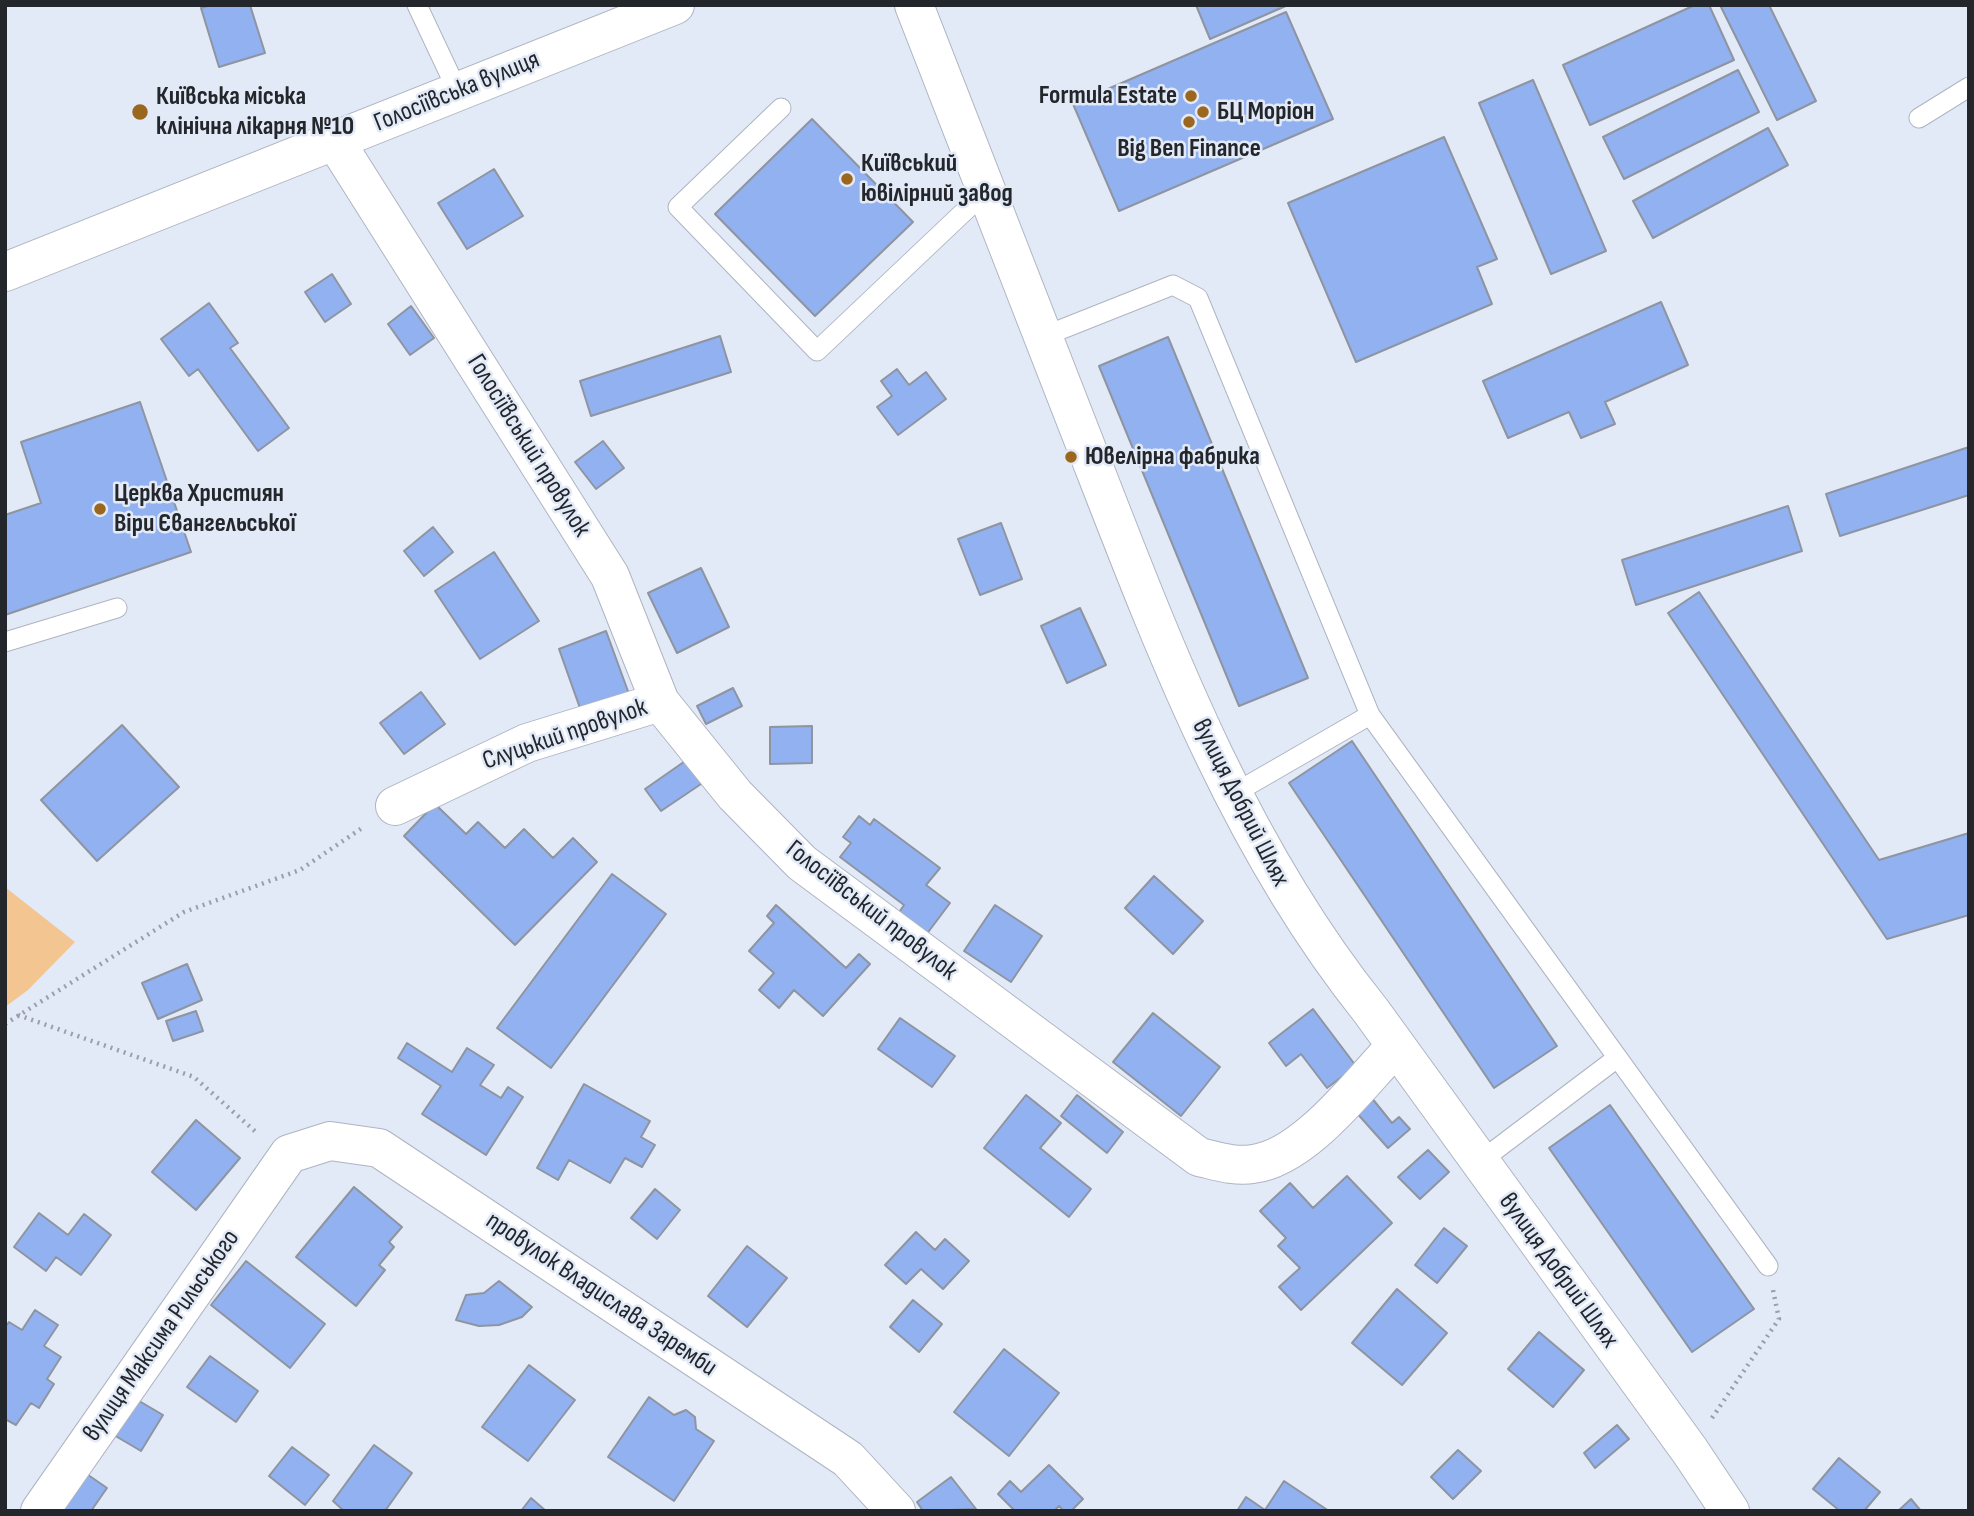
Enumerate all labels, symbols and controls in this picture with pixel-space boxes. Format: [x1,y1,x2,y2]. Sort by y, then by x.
street label: Голосіївська вулиця [370,45,544,139]
place label: Formula Estate [1039,80,1177,112]
place label: Київська міська клінічна лікарня №10 [156,81,354,142]
marker: Formula Estate [1183,88,1199,104]
place label: БЦ Моріон [1217,96,1314,128]
marker: Київська міська клінічна лікарня №10 [130,102,150,122]
marker: БЦ Моріон [1195,104,1211,120]
marker: Big Ben Finance [1181,114,1197,130]
place label: Big Ben Finance [1117,133,1261,165]
place label: Київський ювілірний завод [861,148,1013,210]
marker: Київський ювілірний завод [839,171,855,187]
street label: Голосіївський провулок [459,349,597,543]
place label: Ювелірна фабрика [1085,441,1260,473]
marker: Ювелірна фабрика [1063,449,1079,465]
place label: Церква Християн Віри Євангельської [114,478,296,540]
marker: Церква Християн Віри Євангельської [92,501,108,517]
street label: Слуцький провулок [479,692,651,778]
street label: вулиця Добрий Шлях [1184,714,1296,892]
street label: Голосіївський провулок [779,834,963,988]
street label: вулиця Добрий Шлях [1491,1188,1625,1354]
street label: провулок Владислава Заремби [480,1206,722,1384]
street label: вулиця Максима Рильського [77,1224,247,1448]

